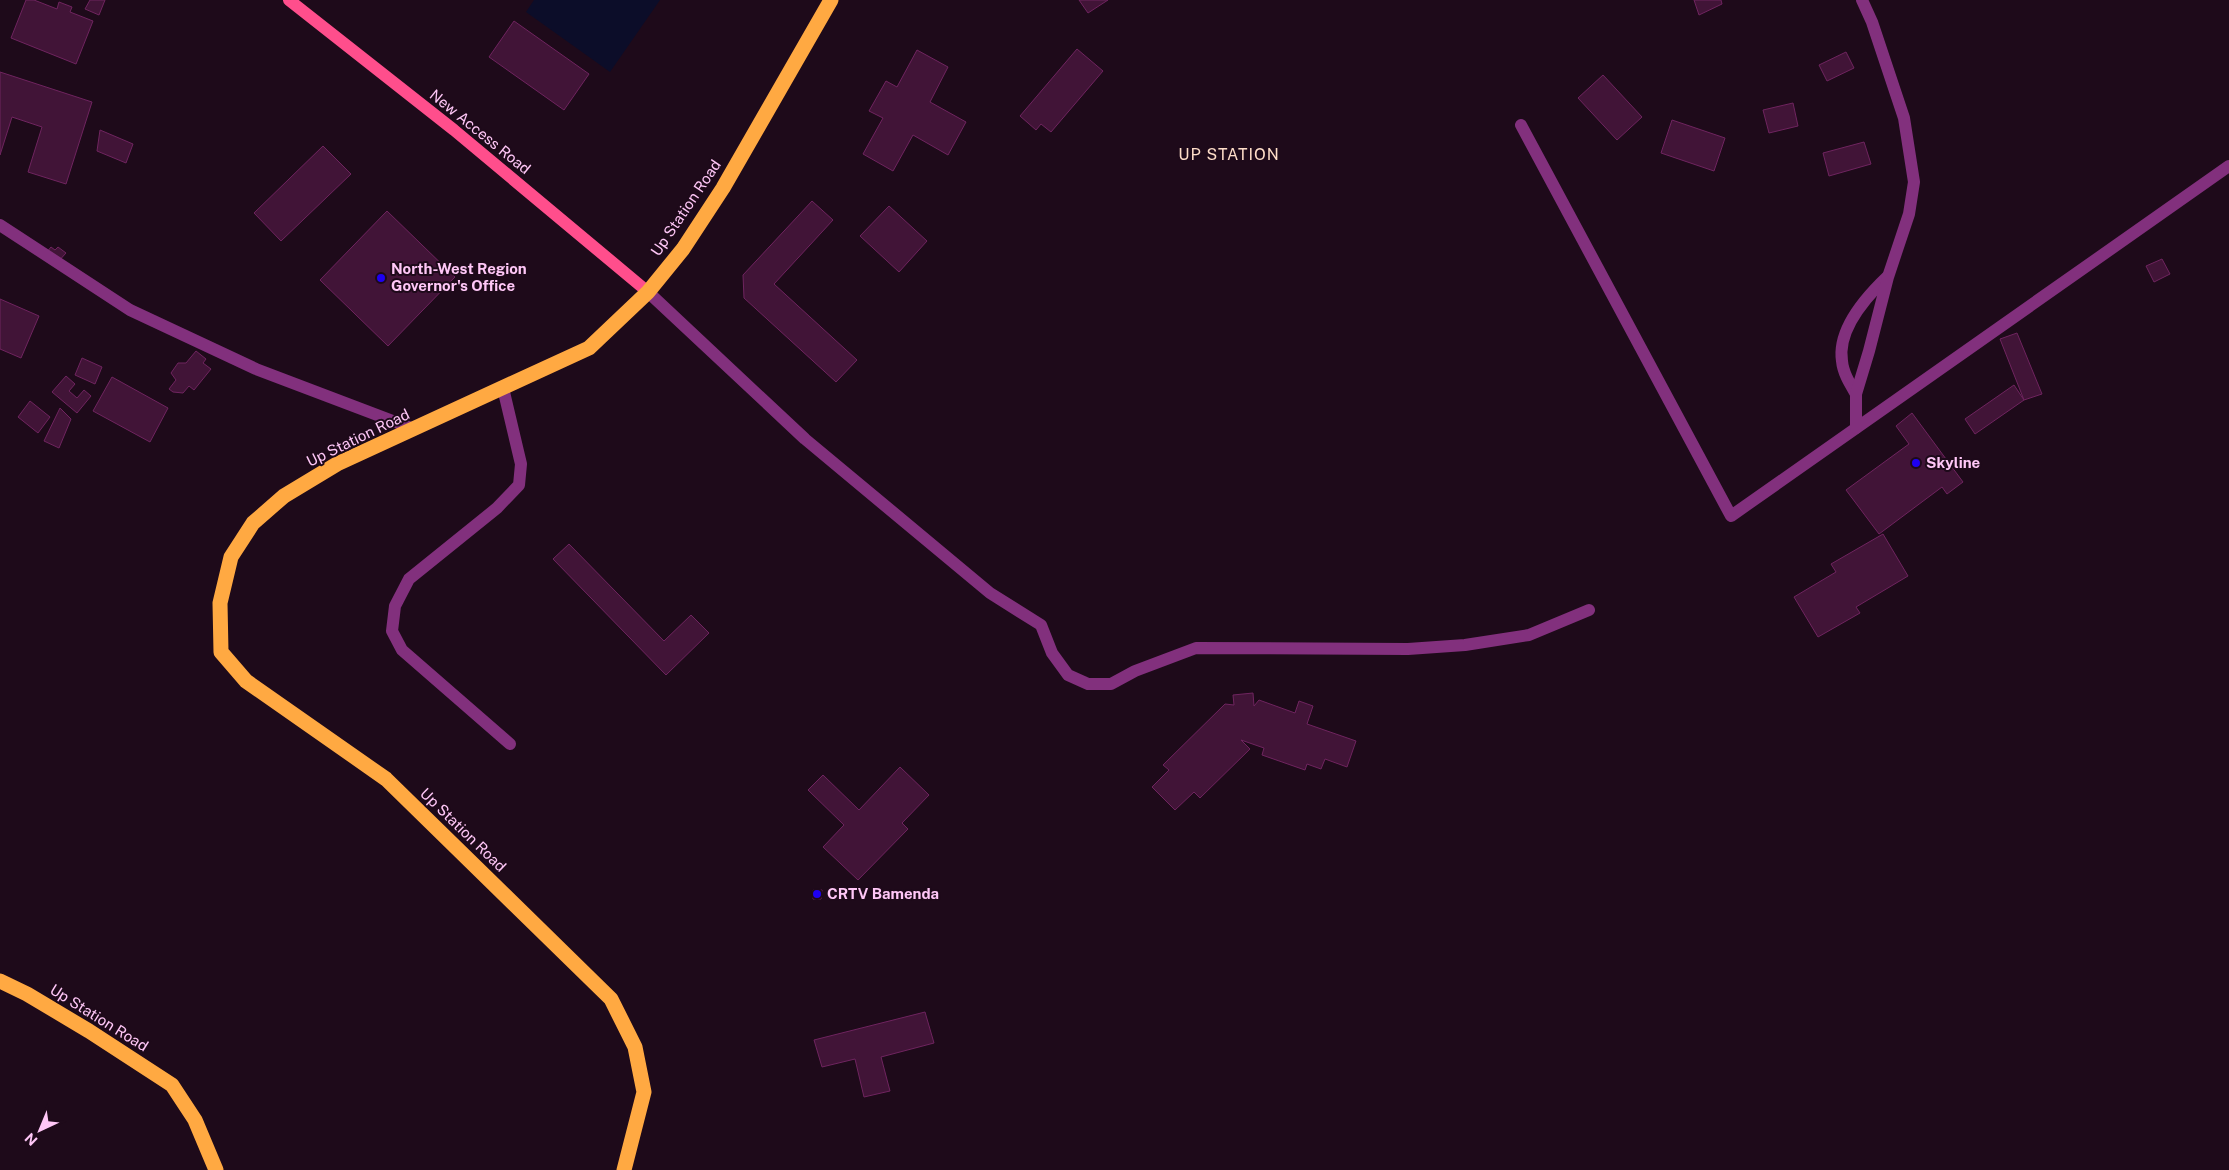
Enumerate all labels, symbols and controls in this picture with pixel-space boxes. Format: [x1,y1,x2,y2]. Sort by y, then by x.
street label: New Access Road [427,86,534,177]
district label: UP STATION [1178,145,1280,164]
street label: Up Station Road [647,156,724,259]
place label: North-West Region Governor's Office [391,260,527,294]
marker: North-West Region Governor's Office [375,272,387,284]
street label: Up Station Road [304,405,412,470]
place label: Skyline [1926,454,1980,471]
marker: Skyline [1910,457,1922,469]
street label: Up Station Road [417,785,510,875]
place label: CRTV Bamenda [827,885,939,902]
marker: CRTV Bamenda [811,888,823,900]
street label: Up Station Road [47,981,151,1055]
north arrow [15,1105,65,1155]
text: N [21,1130,40,1149]

